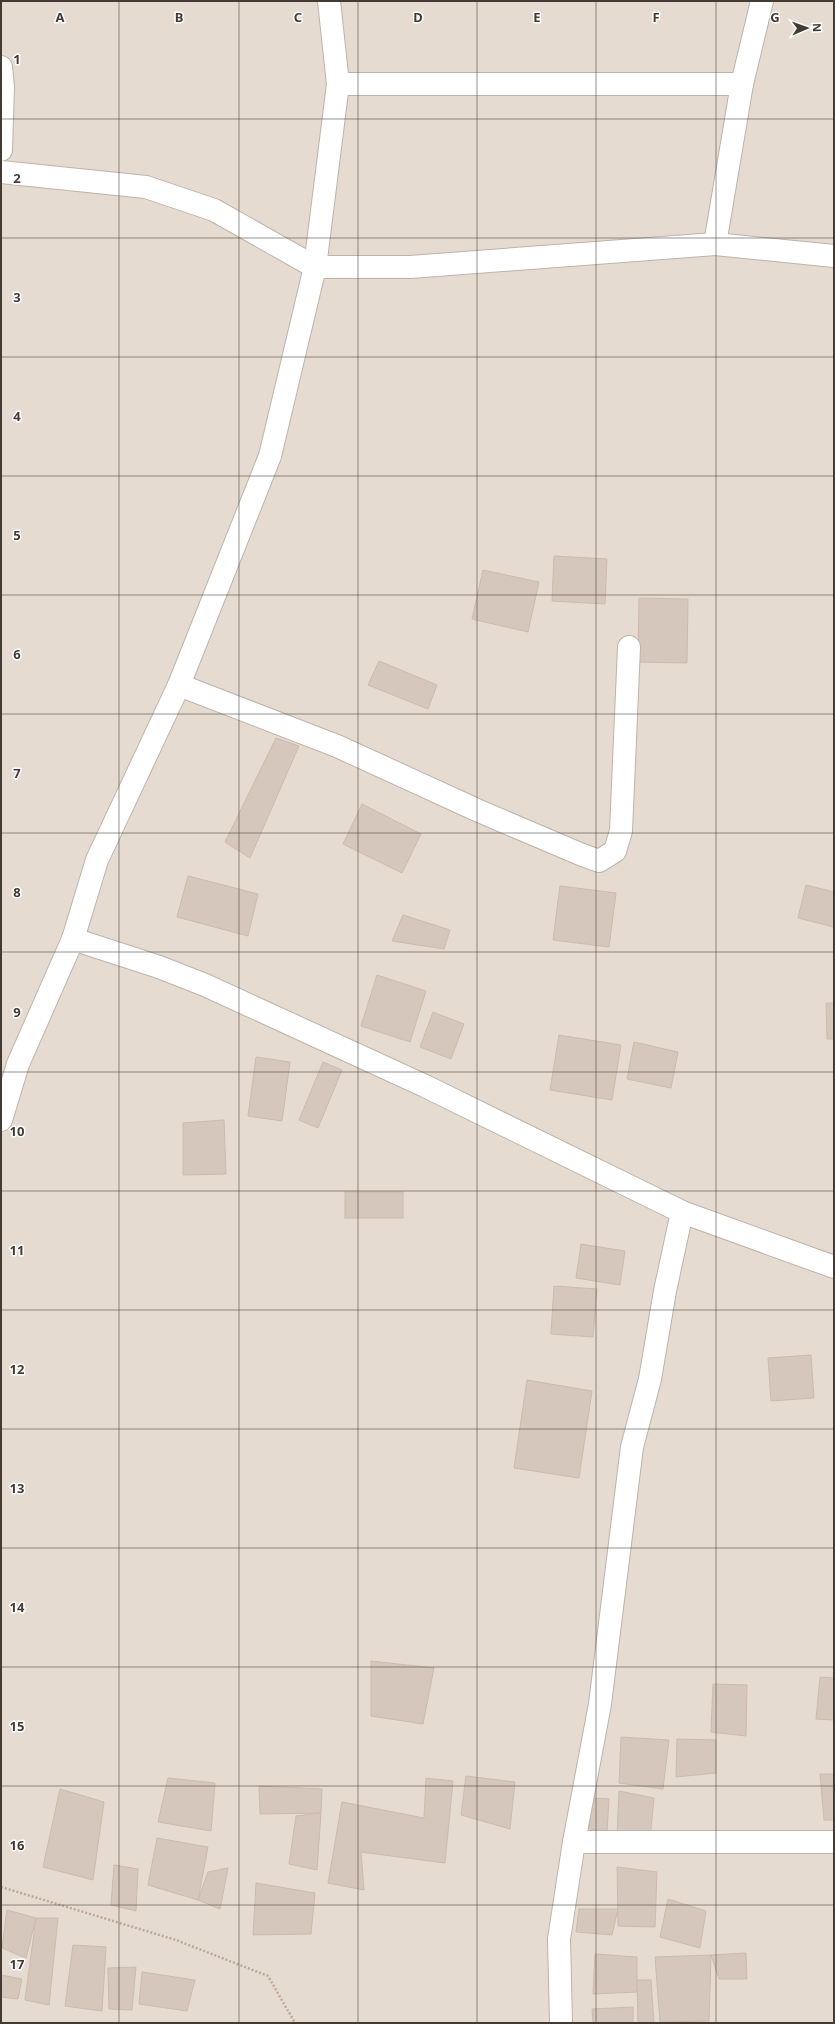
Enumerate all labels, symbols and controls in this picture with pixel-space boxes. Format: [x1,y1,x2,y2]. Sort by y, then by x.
text: A [56,8,65,26]
text: B [175,8,183,26]
text: C [294,8,302,26]
text: D [413,8,423,26]
text: E [533,8,541,26]
text: F [652,8,660,26]
text: G [770,8,780,26]
north arrow [787,8,827,48]
text: N [810,23,825,32]
text: 1 [13,50,21,68]
text: 2 [13,169,21,187]
text: 3 [13,288,21,306]
text: 4 [13,407,21,425]
text: 5 [13,526,21,544]
text: 6 [13,645,21,663]
text: 7 [13,764,21,782]
text: 8 [13,883,21,901]
text: 9 [13,1003,21,1021]
text: 10 [10,1122,24,1140]
text: 11 [10,1241,24,1259]
text: 12 [10,1360,24,1378]
text: 13 [10,1479,24,1497]
text: 14 [10,1598,25,1616]
text: 15 [10,1717,24,1735]
text: 16 [10,1836,24,1854]
text: 17 [10,1955,24,1973]

